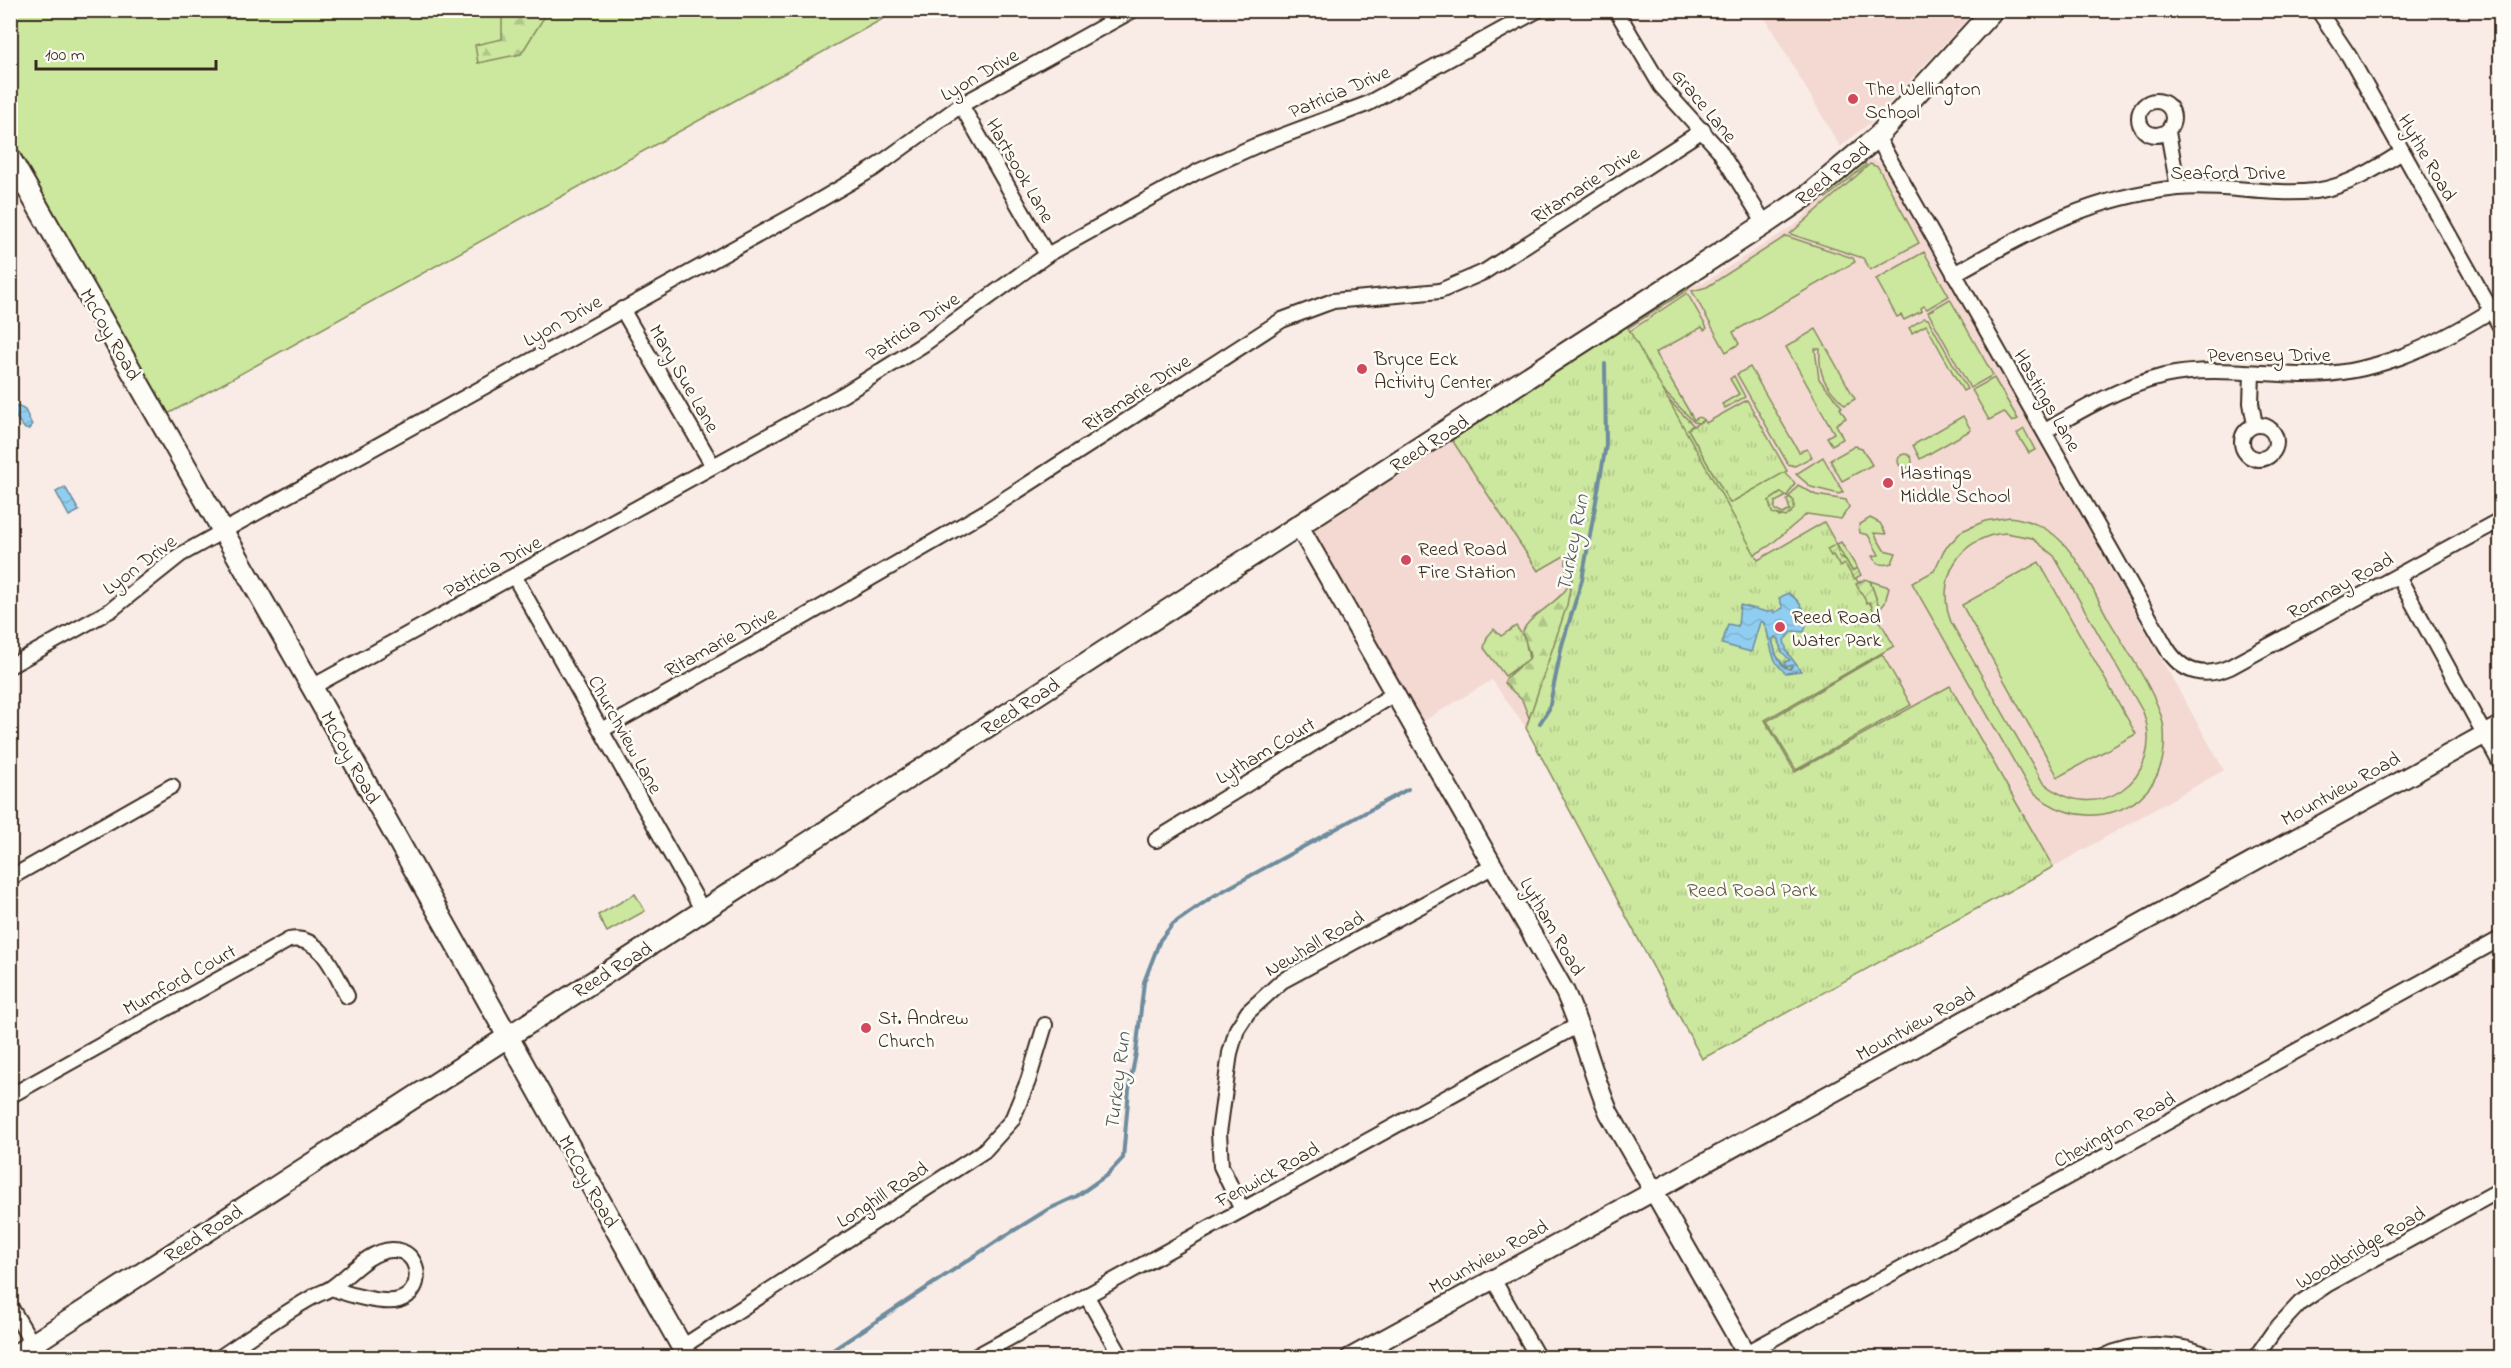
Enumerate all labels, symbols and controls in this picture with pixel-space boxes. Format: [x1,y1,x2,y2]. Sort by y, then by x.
scale bar [36,33,216,71]
street label: Lyon Drive [936,42,1025,110]
text: 100 m [45,43,85,69]
street label: Patricia Drive [1285,59,1395,128]
street label: Grace Lane [1663,63,1743,150]
place label: The Wellington School [1865,76,1981,128]
marker: The Wellington School [1846,92,1860,106]
street label: Hythe Road [2389,109,2462,207]
street label: Hartsook Lane [977,114,1061,229]
street label: Reed Road [1790,136,1877,214]
street label: Ritamarie Drive [1526,140,1646,232]
street label: Seaford Drive [2170,160,2286,189]
street label: McCoy Road [71,284,147,387]
street label: Patricia Drive [861,286,966,370]
street label: Lyon Drive [519,289,608,356]
street label: Mary Sue Lane [640,320,726,439]
street label: Pevensey Drive [2207,342,2331,371]
street label: Hastings Lane [2004,345,2087,458]
place label: Bryce Eck Activity Center [1373,346,1492,398]
street label: Ritamarie Drive [1077,348,1197,440]
marker: Bryce Eck Activity Center [1355,362,1369,376]
street label: Reed Road [1385,409,1475,481]
place label: Hastings Middle School [1900,460,2010,512]
marker: Hastings Middle School [1881,476,1895,490]
water label: Turkey Run [1550,491,1598,595]
street label: Lyon Drive [97,528,184,603]
street label: Patricia Drive [439,529,547,607]
place label: Reed Road Fire Station [1417,536,1516,588]
street label: Romnay Road [2283,546,2400,628]
marker: Reed Road Fire Station [1399,553,1413,567]
street label: Ritamarie Drive [660,600,783,686]
place label: Reed Road Water Park [1792,604,1882,656]
marker: Reed Road Water Park [1773,620,1787,634]
street label: Churchview Lane [579,671,668,800]
street label: Reed Road [976,672,1066,744]
street label: McCoy Road [311,707,386,810]
street label: Lytham Court [1211,711,1322,793]
street label: Mountview Road [2276,745,2406,835]
street label: Lytham Road [1511,873,1591,982]
park label: Reed Road Park [1687,877,1817,906]
street label: Newhall Road [1260,905,1370,985]
street label: Reed Road [568,935,659,1007]
street label: Mumford Court [118,938,242,1024]
street label: Mountview Road [1851,980,1981,1070]
place label: St. Andrew Church [878,1005,968,1057]
marker: St. Andrew Church [859,1021,873,1035]
water label: Turkey Run [1098,1030,1140,1132]
street label: Chevington Road [2049,1086,2182,1177]
street label: McCoy Road [549,1131,624,1234]
street label: Fenwick Road [1210,1136,1325,1217]
street label: Longhill Road [832,1156,935,1237]
street label: Reed Road [159,1199,249,1271]
street label: Woodbridge Road [2291,1200,2432,1299]
street label: Mountview Road [1424,1213,1554,1303]

